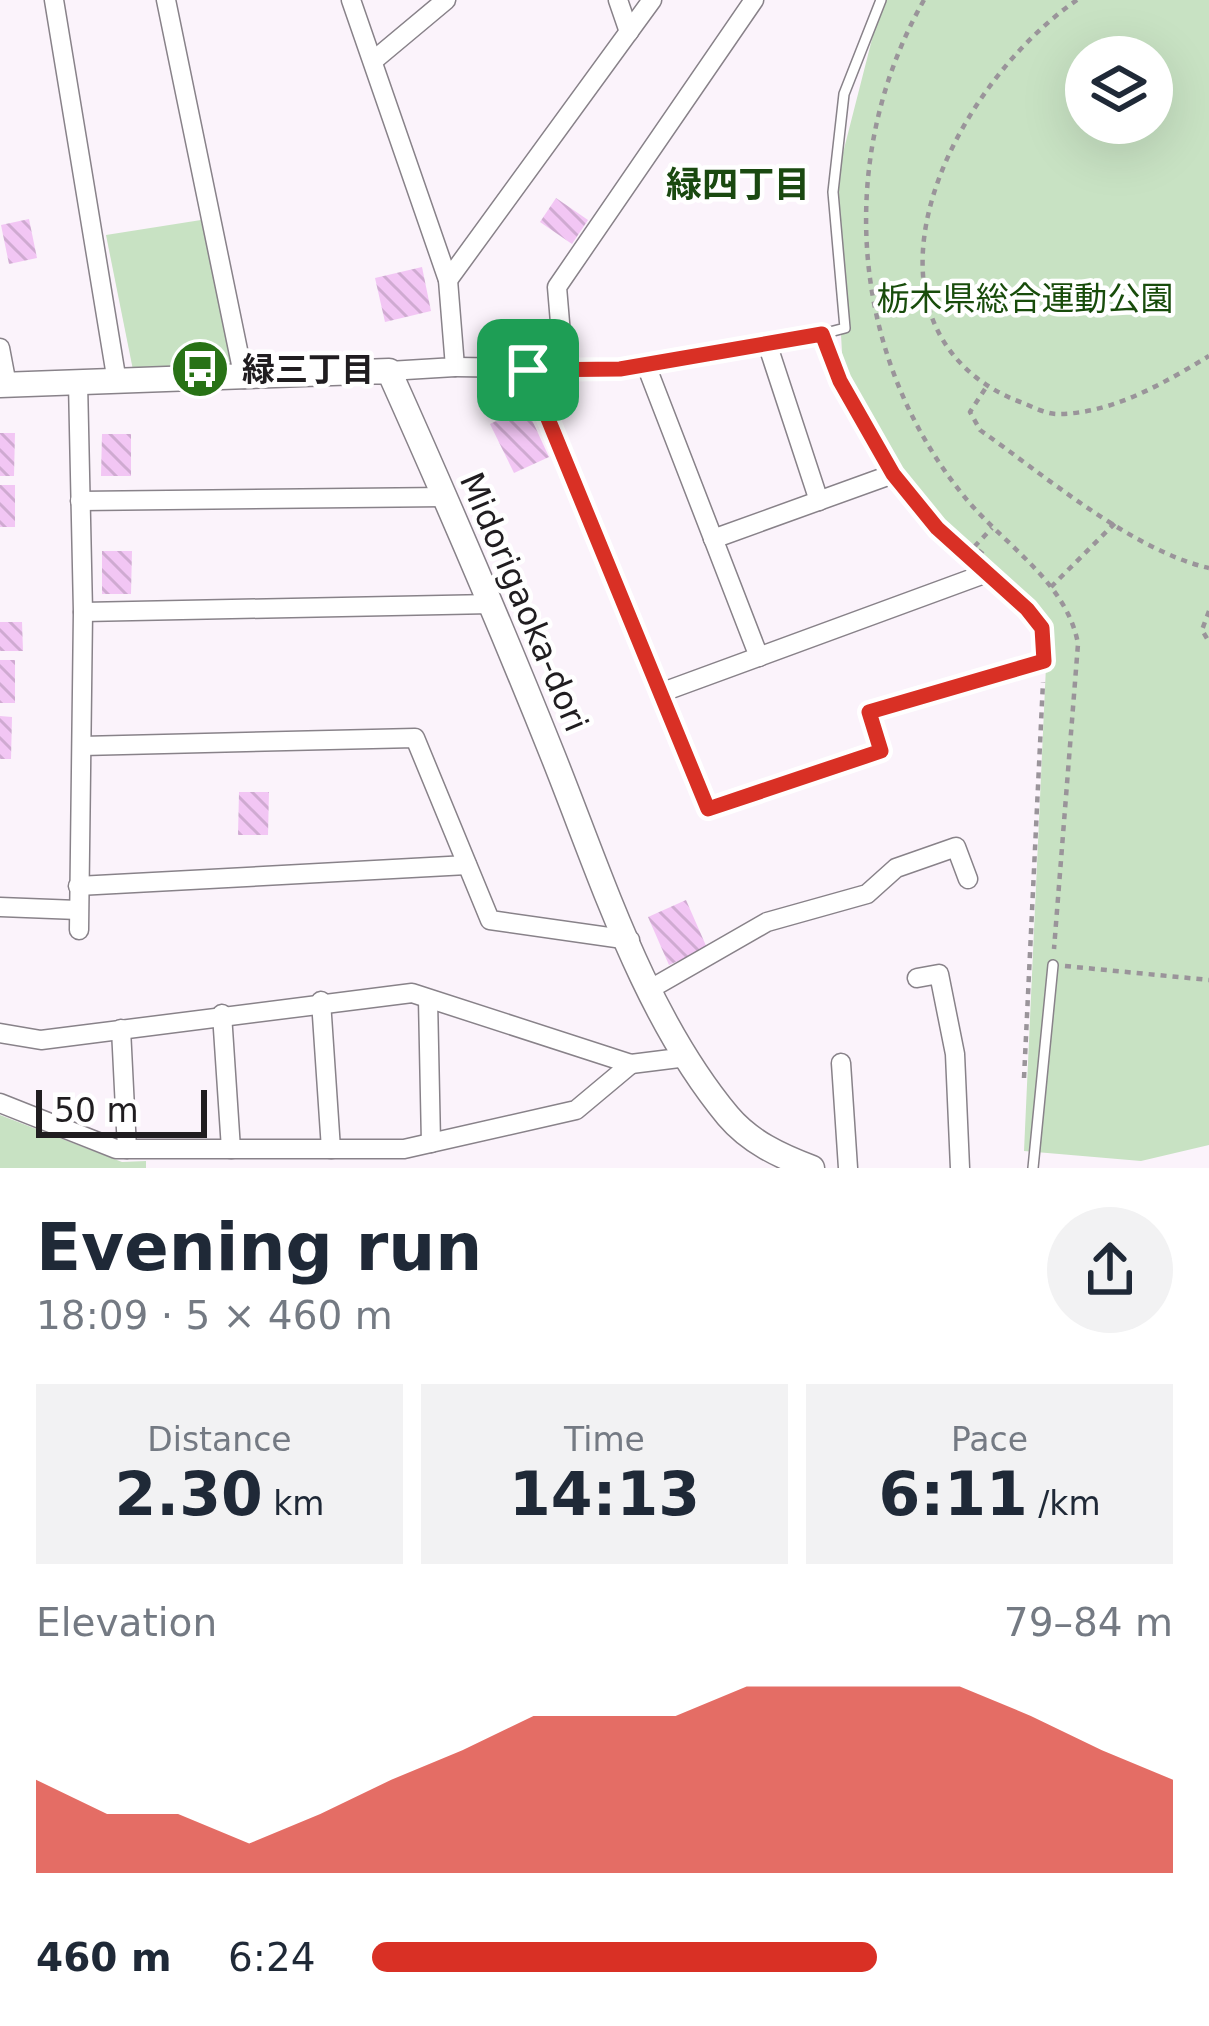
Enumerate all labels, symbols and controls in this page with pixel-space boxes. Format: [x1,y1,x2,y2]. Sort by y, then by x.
map controls [1065,36,1173,144]
button: layers [1065,36,1173,144]
district label: 緑四丁目 [666,164,810,205]
park label: 栃木県総合運動公園 [877,279,1174,318]
pin [477,319,579,421]
icon: arrive [495,337,561,403]
bus stop icon: 緑三丁目 [169,338,231,400]
place label: 緑三丁目 [242,350,374,389]
street label: Midorigaoka-dori [452,467,596,737]
scale bar [36,1084,207,1137]
text: 50 m [54,1091,139,1130]
button: share [1047,1207,1173,1333]
text: Evening run [36,1209,482,1286]
text: 18:09 · 5 × 460 m [36,1293,393,1338]
text: Distance [147,1420,292,1459]
text: Time [564,1420,645,1459]
text: Pace [951,1420,1028,1459]
text: 2.30 [115,1459,263,1529]
text: 14:13 [509,1459,700,1529]
text: 6:11 [878,1459,1028,1529]
text: km [263,1484,324,1523]
text: /km [1028,1484,1101,1523]
text: Elevation [36,1600,217,1645]
text: 79–84 m [1004,1600,1173,1645]
text: 460 m [36,1935,172,1980]
text: 6:24 [228,1935,316,1980]

